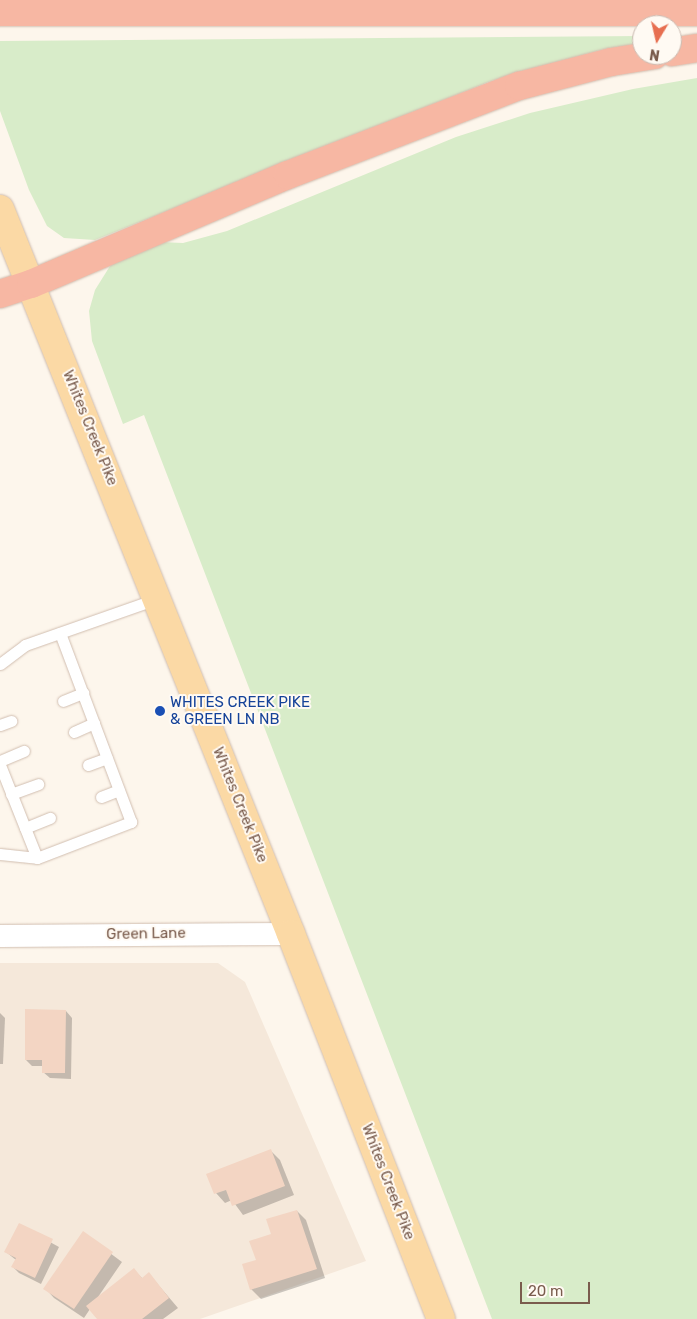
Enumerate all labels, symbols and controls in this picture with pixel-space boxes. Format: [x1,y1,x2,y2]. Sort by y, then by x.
north arrow [632,15,682,65]
text: N [648,45,661,64]
street label: Whites Creek Pike [59,368,121,488]
place label: WHITES CREEK PIKE & GREEN LN NB [170,693,310,728]
marker: WHITES CREEK PIKE & GREEN LN NB [154,705,166,717]
street label: Whites Creek Pike [209,745,271,865]
street label: Green Lane [106,924,186,944]
street label: Whites Creek Pike [358,1121,418,1243]
scale bar [522,1272,592,1304]
text: 20 m [528,1282,563,1300]

